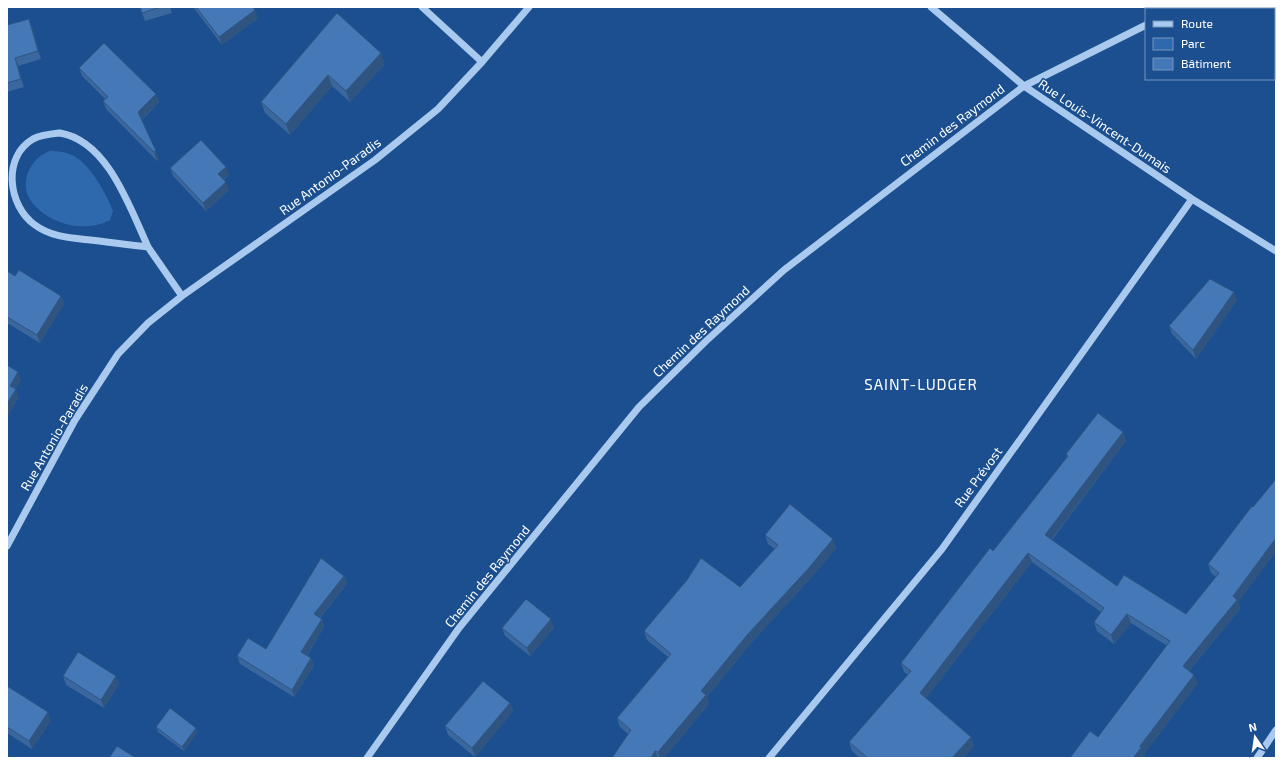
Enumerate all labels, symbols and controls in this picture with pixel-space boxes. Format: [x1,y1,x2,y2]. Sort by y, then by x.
legend [1145,8,1275,80]
text: Route [1181,16,1213,30]
text: Parc [1181,36,1205,50]
text: Bâtiment [1181,56,1232,70]
street label: Rue Louis-Vincent-Dumais [1036,76,1174,176]
street label: Chemin des Raymond [897,80,1007,170]
street label: Rue Antonio-Paradis [276,134,384,218]
street label: Chemin des Raymond [649,282,753,380]
district label: SAINT-LUDGER [864,375,978,393]
street label: Rue Antonio-Paradis [17,380,91,494]
street label: Rue Prévost [951,444,1005,510]
street label: Chemin des Raymond [441,522,533,630]
north arrow [1235,717,1275,757]
text: N [1247,720,1258,734]

